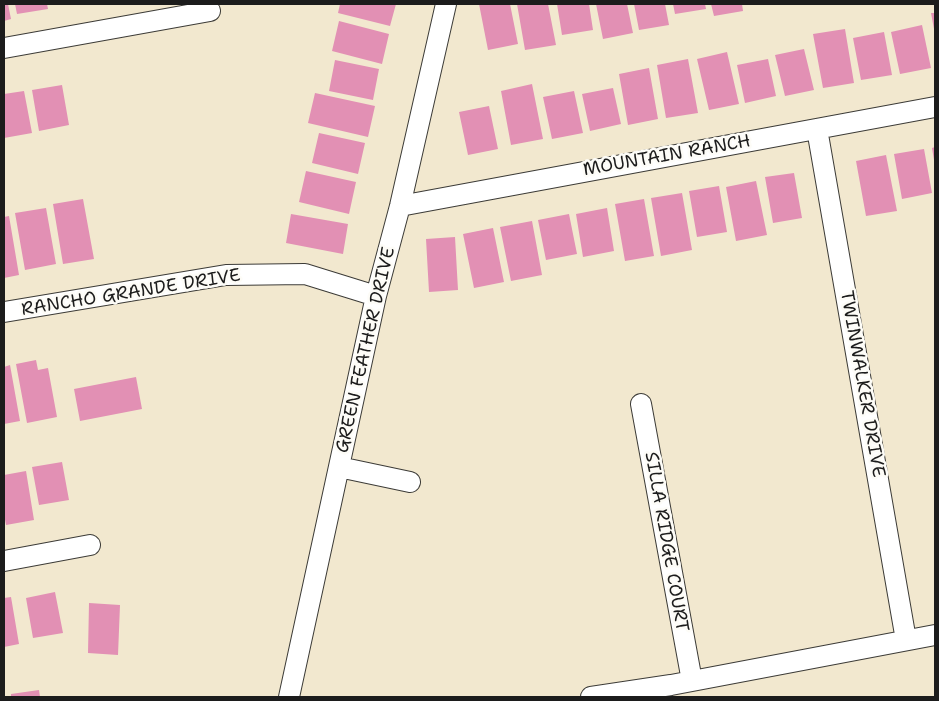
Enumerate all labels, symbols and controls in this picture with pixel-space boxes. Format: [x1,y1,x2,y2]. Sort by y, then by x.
street label: MOUNTAIN RANCH [582,131,752,181]
street label: GREEN FEATHER DRIVE [332,245,400,455]
street label: RANCHO GRANDE DRIVE [20,265,242,321]
street label: TWINWALKER DRIVE [835,289,889,479]
street label: SILLA RIDGE COURT [640,450,692,634]

